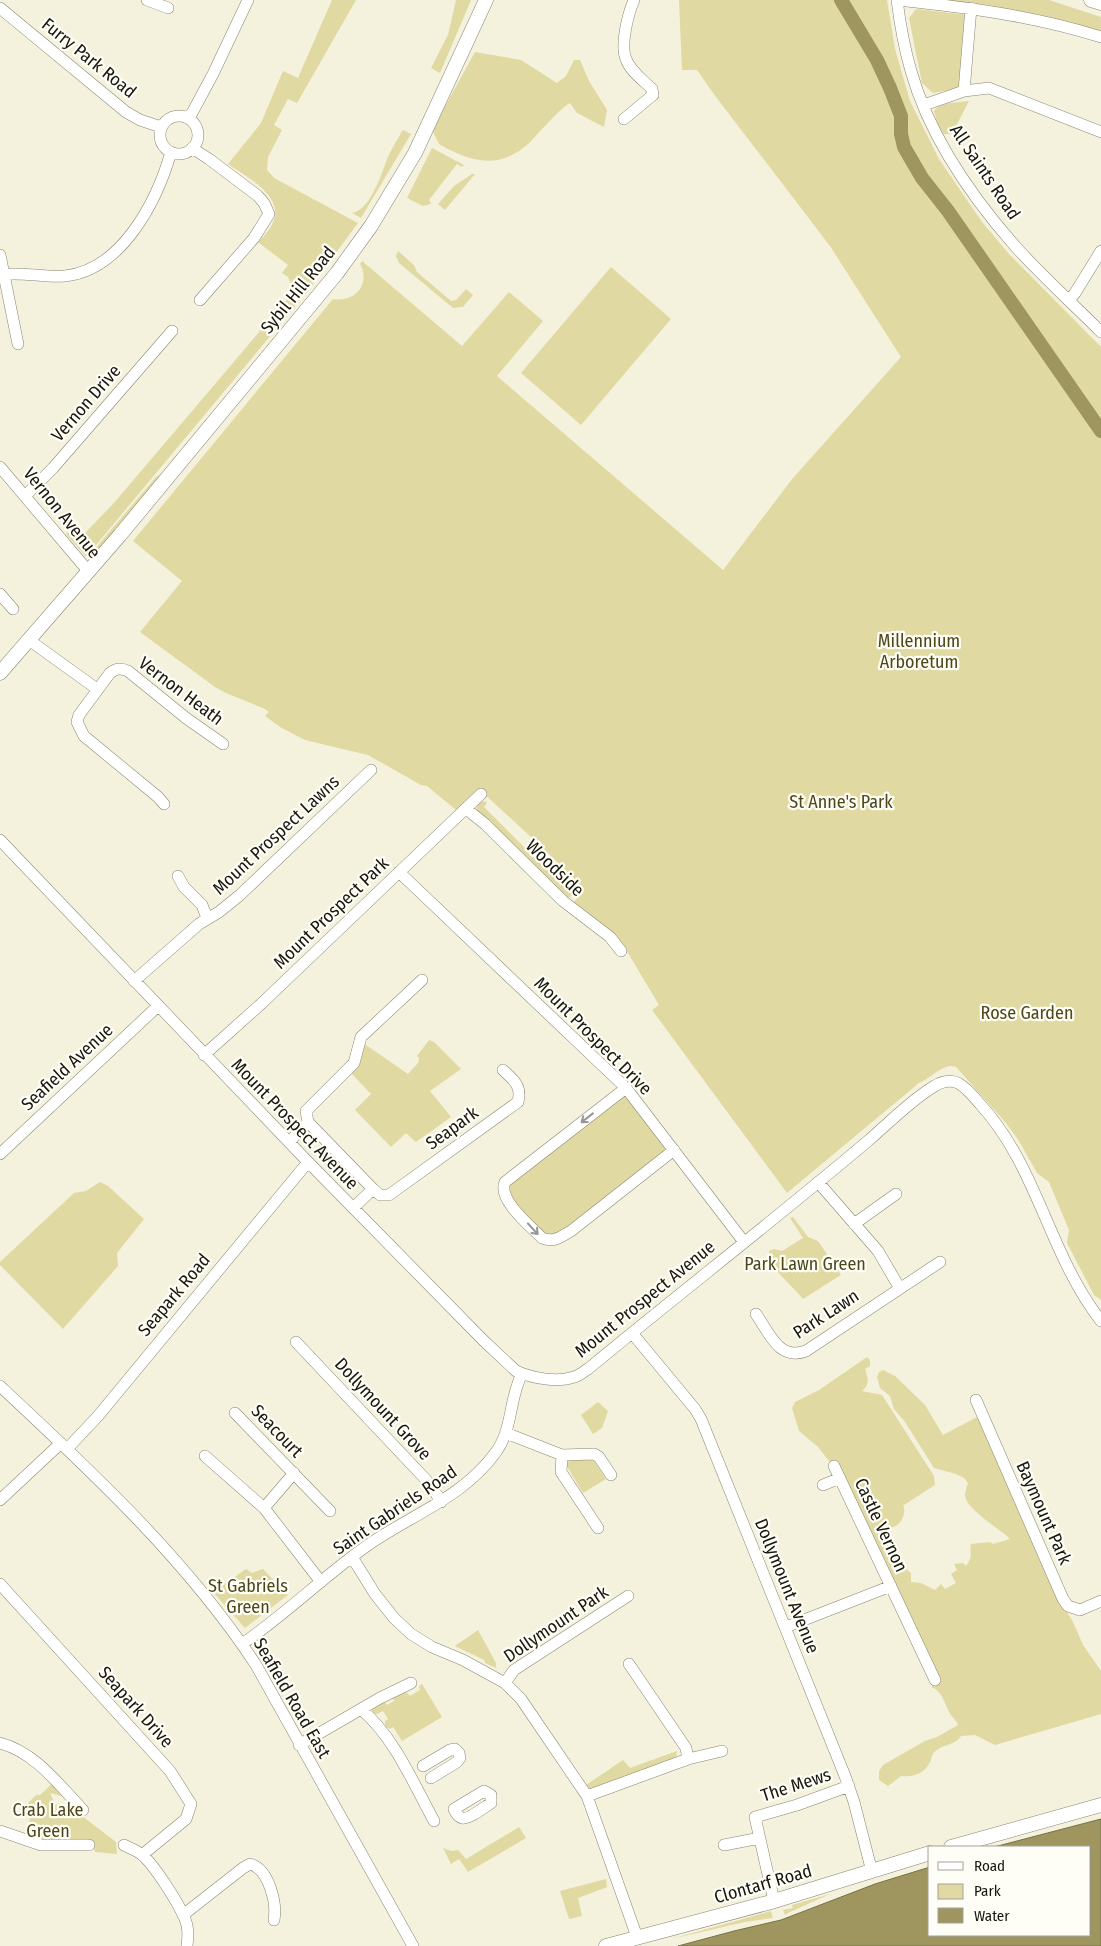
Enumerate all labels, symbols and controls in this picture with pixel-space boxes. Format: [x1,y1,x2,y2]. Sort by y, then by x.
street label: Furry Park Road [37,13,141,103]
street label: All Saints Road [945,120,1025,224]
street label: Sybil Hill Road [256,242,340,338]
street label: Vernon Drive [47,360,125,446]
street label: Vernon Avenue [19,463,105,563]
park label: Millennium Arboretum [878,630,960,673]
street label: Vernon Heath [134,652,228,730]
street label: Mount Prospect Lawns [208,770,344,899]
park label: St Anne's Park [789,791,893,813]
street label: Woodside [521,835,589,901]
street label: Mount Prospect Park [269,852,394,974]
street label: Mount Prospect Drive [529,972,657,1100]
park label: Rose Garden [981,1002,1073,1024]
street label: Seafield Avenue [17,1019,118,1115]
street label: Mount Prospect Avenue [227,1054,363,1194]
street label: Seapark [422,1101,483,1154]
one-way arrow [581,1112,594,1123]
one-way arrow [527,1222,539,1235]
street label: Mount Prospect Avenue [571,1236,719,1362]
street label: Seapark Road [133,1249,215,1341]
park label: Park Lawn Green [744,1253,866,1275]
street label: Park Lawn [789,1285,863,1343]
street label: Dollymount Grove [330,1353,436,1465]
street label: Seacourt [247,1400,308,1462]
street label: Baymount Park [1011,1458,1077,1569]
street label: Saint Gabriels Road [329,1461,461,1559]
street label: Castle Vernon [850,1475,912,1575]
street label: Dollymount Avenue [750,1515,824,1657]
park label: St Gabriels Green [208,1575,288,1618]
street label: Dollymount Park [499,1581,613,1667]
street label: Seafield Road East [249,1634,335,1762]
street label: Seapark Drive [94,1662,178,1752]
street label: The Mews [758,1763,834,1807]
park label: Crab Lake Green [12,1799,84,1842]
legend [928,1846,1091,1936]
text: Road [974,1857,1005,1875]
street label: Clontarf Road [712,1860,814,1908]
text: Park [974,1882,1001,1900]
text: Water [974,1907,1010,1925]

